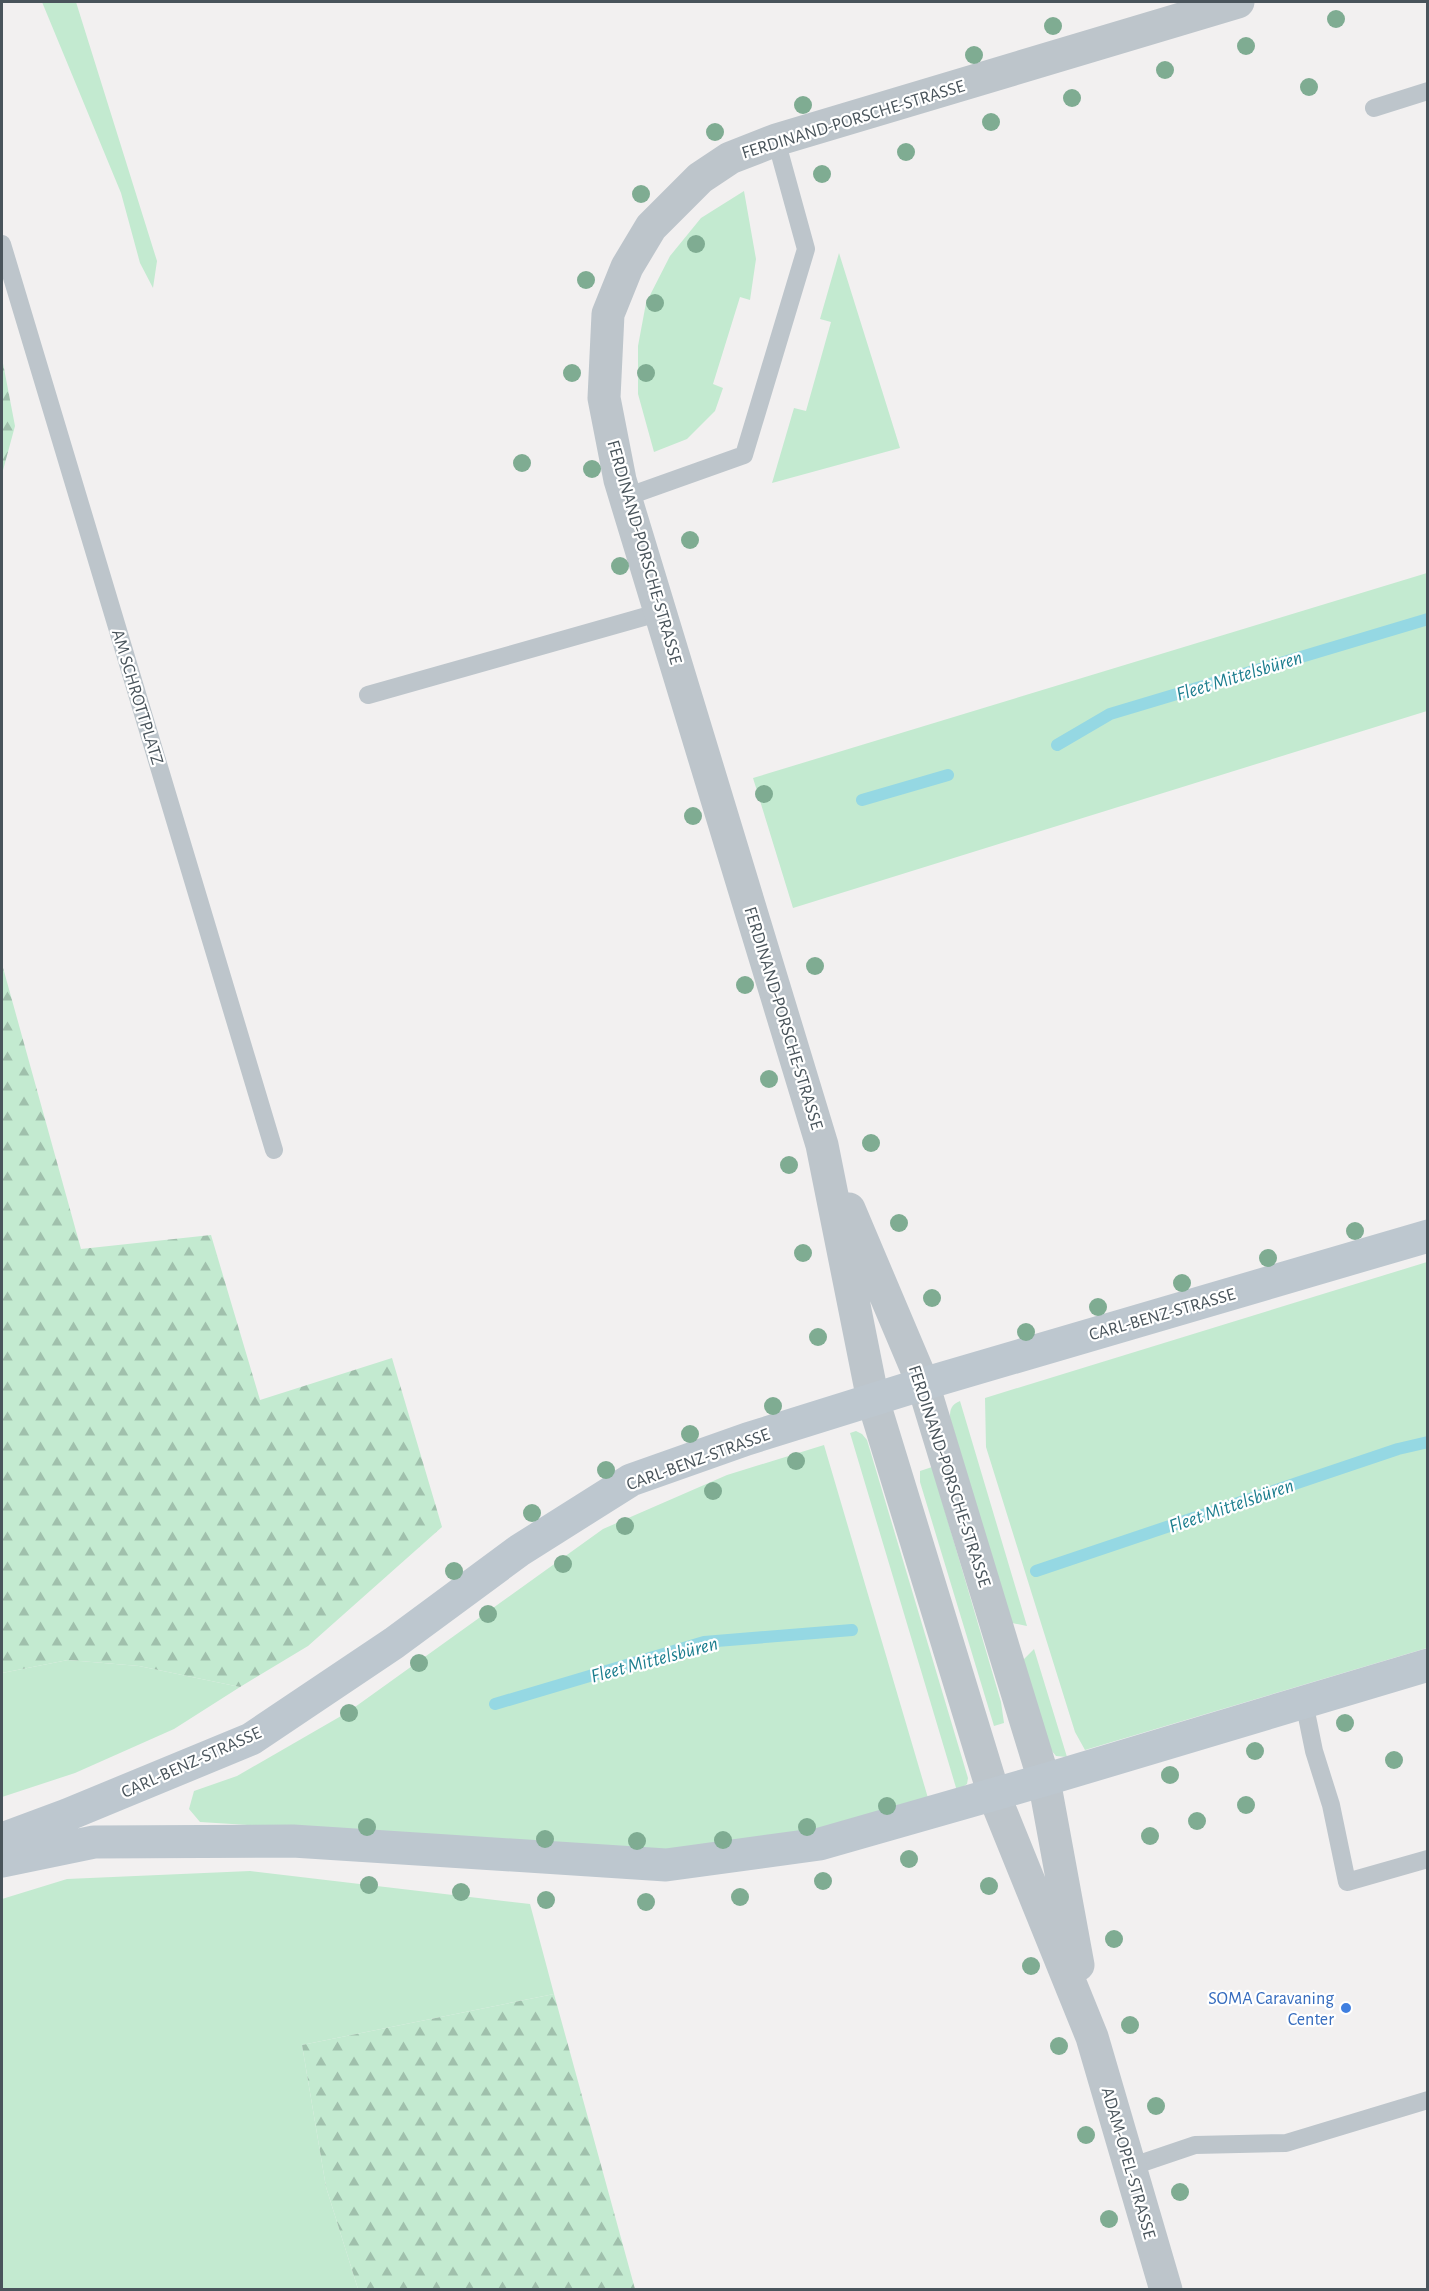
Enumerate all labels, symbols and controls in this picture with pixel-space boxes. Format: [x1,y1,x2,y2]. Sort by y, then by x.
street label: FERDINAND-PORSCHE-STRASSE [740,77,967,163]
street label: FERDINAND-PORSCHE-STRASSE [603,438,685,667]
street label: AM SCHROTTPLATZ [108,627,166,767]
water label: Fleet Mittelsbüren [1174,647,1305,705]
street label: FERDINAND-PORSCHE-STRASSE [740,905,826,1132]
street label: CARL-BENZ-STRASSE [1087,1285,1238,1344]
street label: FERDINAND-PORSCHE-STRASSE [905,1363,994,1590]
street label: CARL-BENZ-STRASSE [624,1426,773,1494]
water label: Fleet Mittelsbüren [1166,1475,1296,1537]
water label: Fleet Mittelsbüren [589,1633,720,1687]
street label: CARL-BENZ-STRASSE [119,1724,264,1802]
place label: SOMA Caravaning Center [1208,1990,1334,2029]
marker: SOMA Caravaning Center [1339,2001,1353,2015]
street label: ADAM-OPEL-STRASSE [1098,2085,1158,2241]

